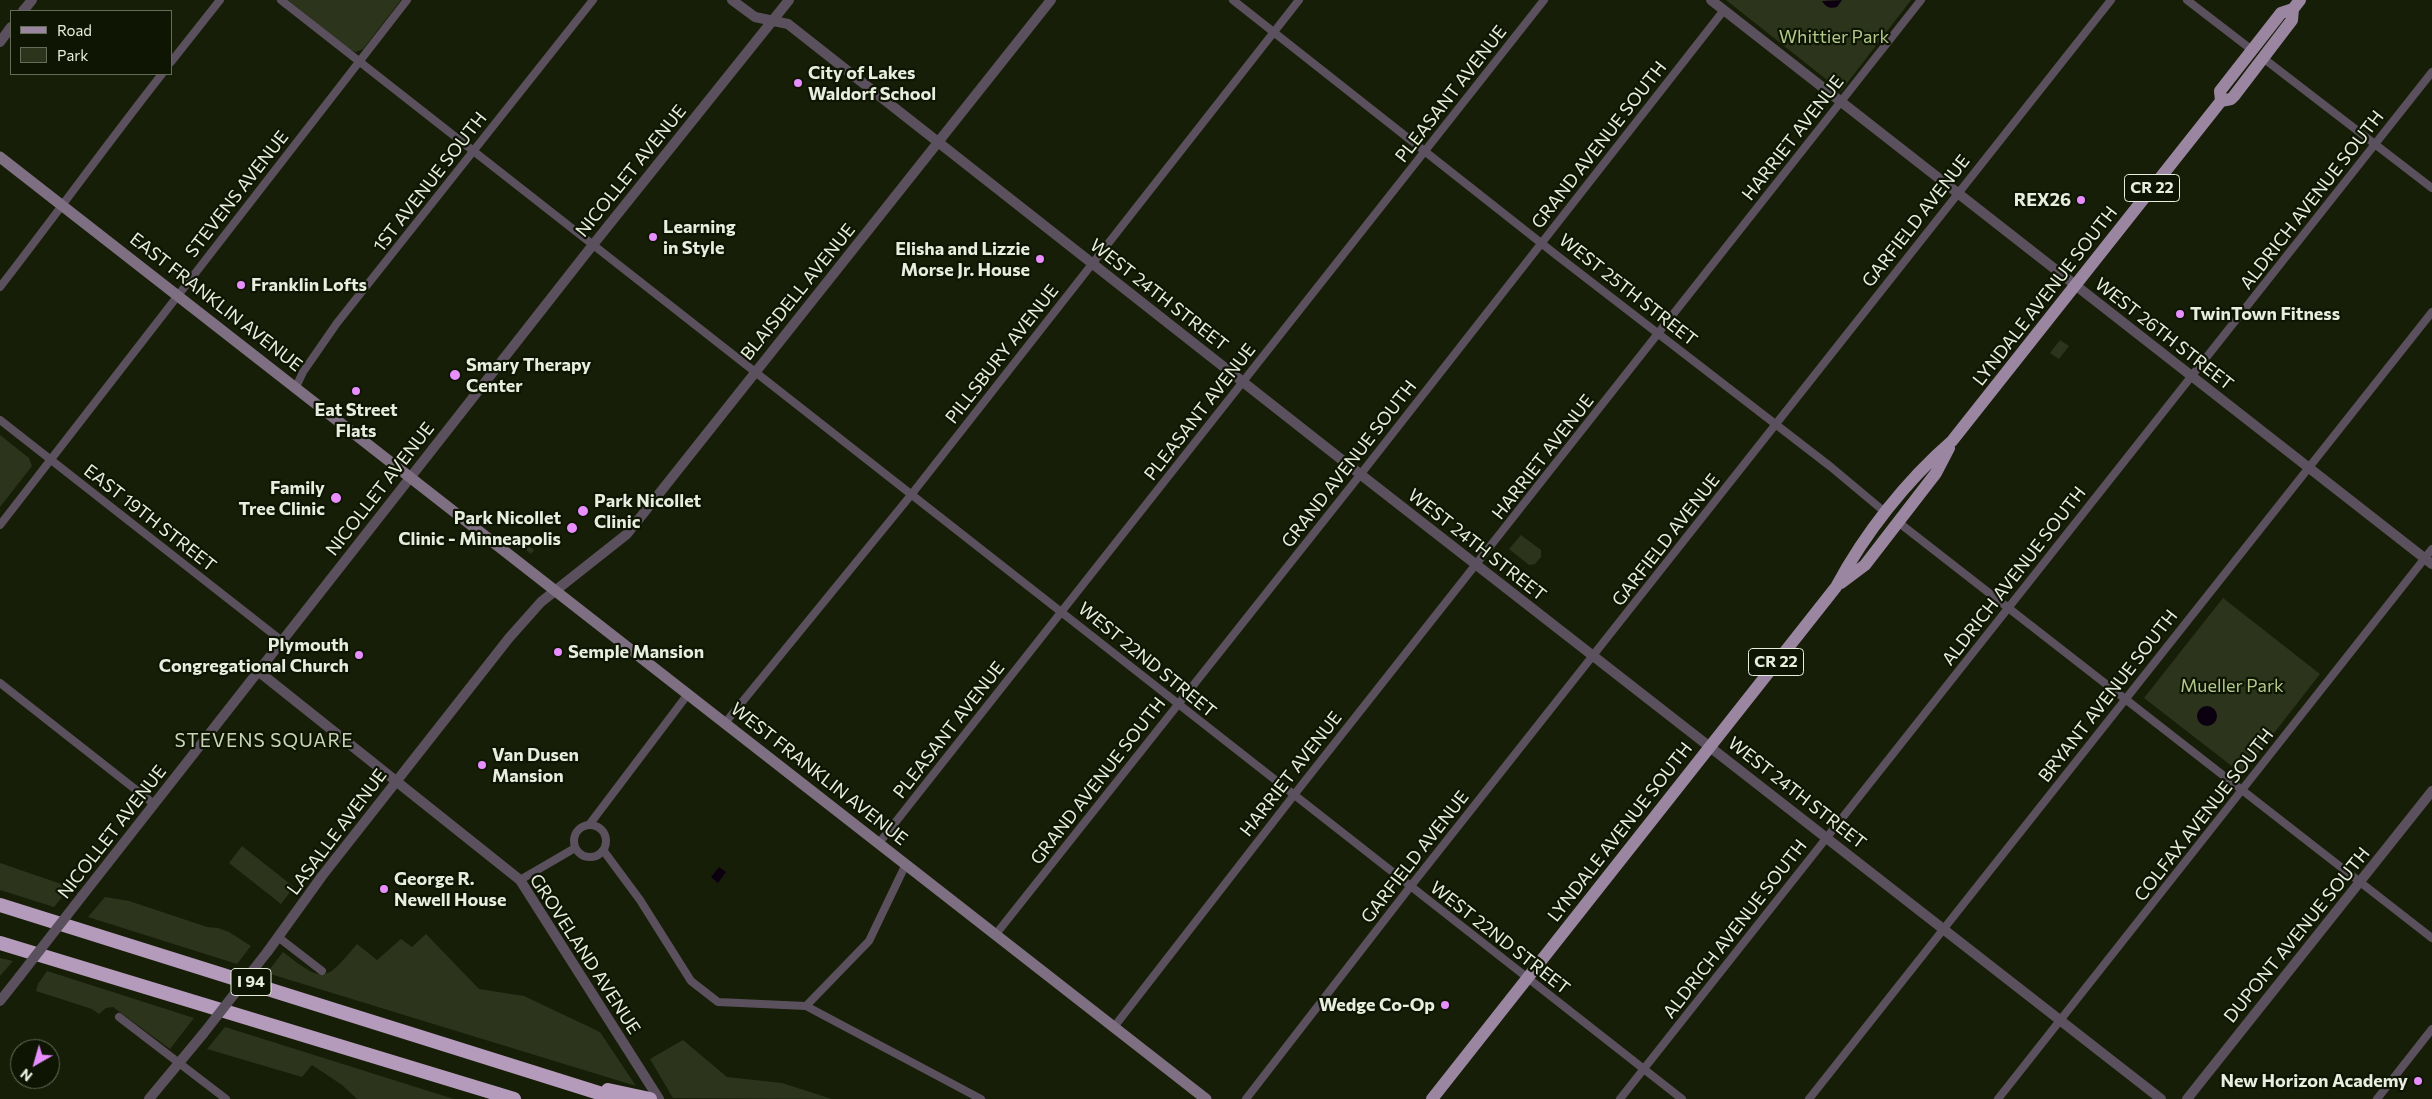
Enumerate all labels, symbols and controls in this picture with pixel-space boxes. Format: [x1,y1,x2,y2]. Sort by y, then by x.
legend [10,10,172,75]
text: Road [57,21,92,39]
street label: PLEASANT AVENUE [1391,21,1511,167]
park label: Whittier Park [1779,26,1889,48]
text: Park [57,46,88,64]
street label: GRAND AVENUE SOUTH [1527,57,1671,233]
place label: City of Lakes Waldorf School [808,62,936,104]
street label: HARRIET AVENUE [1738,71,1848,205]
marker: City of Lakes Waldorf School [792,77,804,89]
street label: NICOLLET AVENUE [571,101,691,241]
street label: ALDRICH AVENUE SOUTH [2236,106,2388,294]
street label: 1ST AVENUE SOUTH [369,108,491,256]
street label: STEVENS AVENUE [181,126,293,262]
street label: GARFIELD AVENUE [1858,150,1974,292]
road number: CR 22 [2124,174,2180,202]
place label: REX26 [2014,189,2071,211]
marker: REX26 [2075,194,2087,206]
street label: LYNDALE AVENUE SOUTH [1968,202,2122,390]
place label: Learning in Style [663,216,736,258]
street label: BLAISDELL AVENUE [736,219,860,365]
street label: EAST FRANKLIN AVENUE [126,228,306,376]
street label: WEST 25TH STREET [1555,229,1701,351]
marker: Learning in Style [647,231,659,243]
street label: WEST 24TH STREET [1086,234,1232,356]
place label: Elisha and Lizzie Morse Jr. House [895,238,1030,280]
marker: Elisha and Lizzie Morse Jr. House [1034,253,1046,265]
street label: WEST 26TH STREET [2090,273,2238,395]
place label: Franklin Lofts [251,274,367,296]
marker: Franklin Lofts [235,279,247,291]
street label: PILLSBURY AVENUE [941,280,1063,428]
place label: TwinTown Fitness [2190,303,2340,325]
marker: TwinTown Fitness [2174,308,2186,320]
street label: PLEASANT AVENUE [1140,339,1260,485]
place label: Smary Therapy Center [466,354,591,396]
marker: Smary Therapy Center [448,368,462,382]
street label: GRAND AVENUE SOUTH [1277,376,1421,552]
marker: Eat Street Flats [350,385,362,397]
street label: HARRIET AVENUE [1488,390,1598,524]
place label: Eat Street Flats [314,399,398,442]
street label: NICOLLET AVENUE [321,418,439,560]
street label: EAST 19TH STREET [80,460,220,576]
street label: GARFIELD AVENUE [1608,469,1724,611]
place label: Family Tree Clinic [239,477,325,520]
street label: ALDRICH AVENUE SOUTH [1938,482,2090,670]
street label: WEST 24TH STREET [1404,484,1550,606]
place label: Park Nicollet Clinic [594,490,701,532]
marker: Family Tree Clinic [329,491,343,505]
marker: Park Nicollet Clinic [576,504,590,518]
place label: Park Nicollet Clinic - Minneapolis [398,507,561,550]
marker: Park Nicollet Clinic - Minneapolis [565,521,579,535]
street label: WEST 22ND STREET [1074,598,1220,722]
street label: BRYANT AVENUE SOUTH [2034,606,2182,786]
place label: Plymouth Congregational Church [159,634,349,676]
place label: Semple Mansion [568,641,704,663]
marker: Semple Mansion [552,646,564,658]
marker: Plymouth Congregational Church [353,649,365,661]
road number: CR 22 [1748,649,1804,676]
street label: PLEASANT AVENUE [889,657,1009,803]
park label: Mueller Park [2180,675,2284,697]
street label: GRAND AVENUE SOUTH [1026,693,1170,869]
street label: WEST FRANKLIN AVENUE [726,698,912,850]
street label: HARRIET AVENUE [1236,707,1346,841]
street label: COLFAX AVENUE SOUTH [2130,724,2278,906]
district label: STEVENS SQUARE [173,730,355,752]
street label: WEST 24TH STREET [1724,732,1870,854]
street label: LYNDALE AVENUE SOUTH [1543,738,1697,926]
place label: Van Dusen Mansion [492,744,579,786]
marker: Van Dusen Mansion [476,759,488,771]
street label: NICOLLET AVENUE [53,761,171,903]
street label: LASALLE AVENUE [283,765,391,899]
street label: GARFIELD AVENUE [1357,786,1473,928]
street label: ALDRICH AVENUE SOUTH [1659,835,1811,1023]
street label: DUPONT AVENUE SOUTH [2220,843,2374,1027]
place label: George R. Newell House [394,868,506,911]
street label: GROVELAND AVENUE [525,870,645,1038]
street label: WEST 22ND STREET [1426,877,1574,999]
marker: George R. Newell House [378,883,390,895]
road number: I 94 [231,969,271,996]
place label: Wedge Co-Op [1319,994,1435,1016]
marker: Wedge Co-Op [1439,999,1451,1011]
north arrow [10,1039,60,1089]
text: N [17,1065,35,1085]
place label: New Horizon Academy [2220,1070,2408,1092]
marker: New Horizon Academy [2412,1075,2424,1087]

